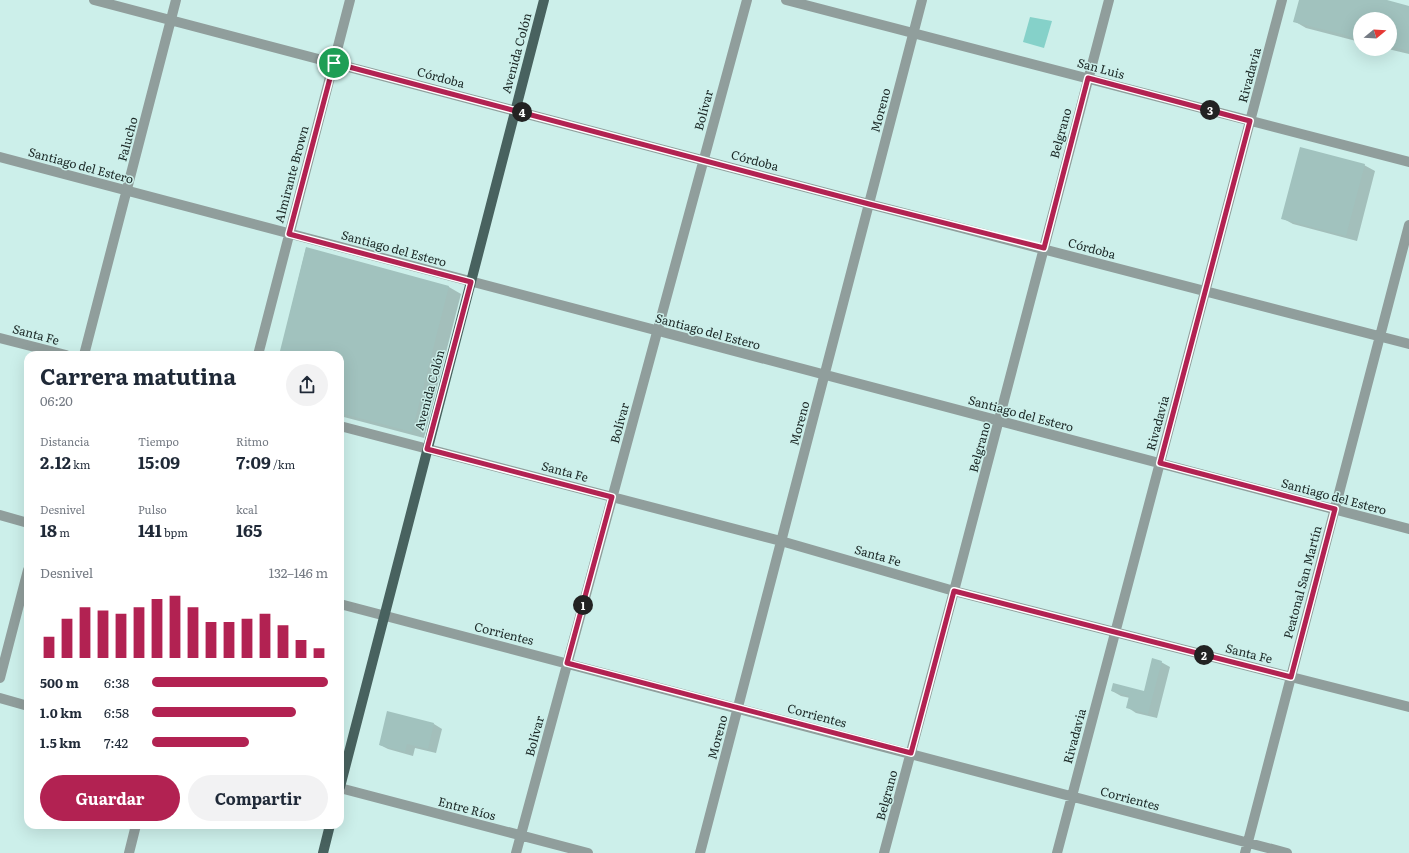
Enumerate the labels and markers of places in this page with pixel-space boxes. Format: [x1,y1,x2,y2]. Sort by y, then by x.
pin [317,46,351,80]
pin: 3 [1200,100,1220,120]
pin: 4 [512,102,532,122]
pin: 1 [573,595,593,615]
pin: 2 [1194,645,1214,665]

